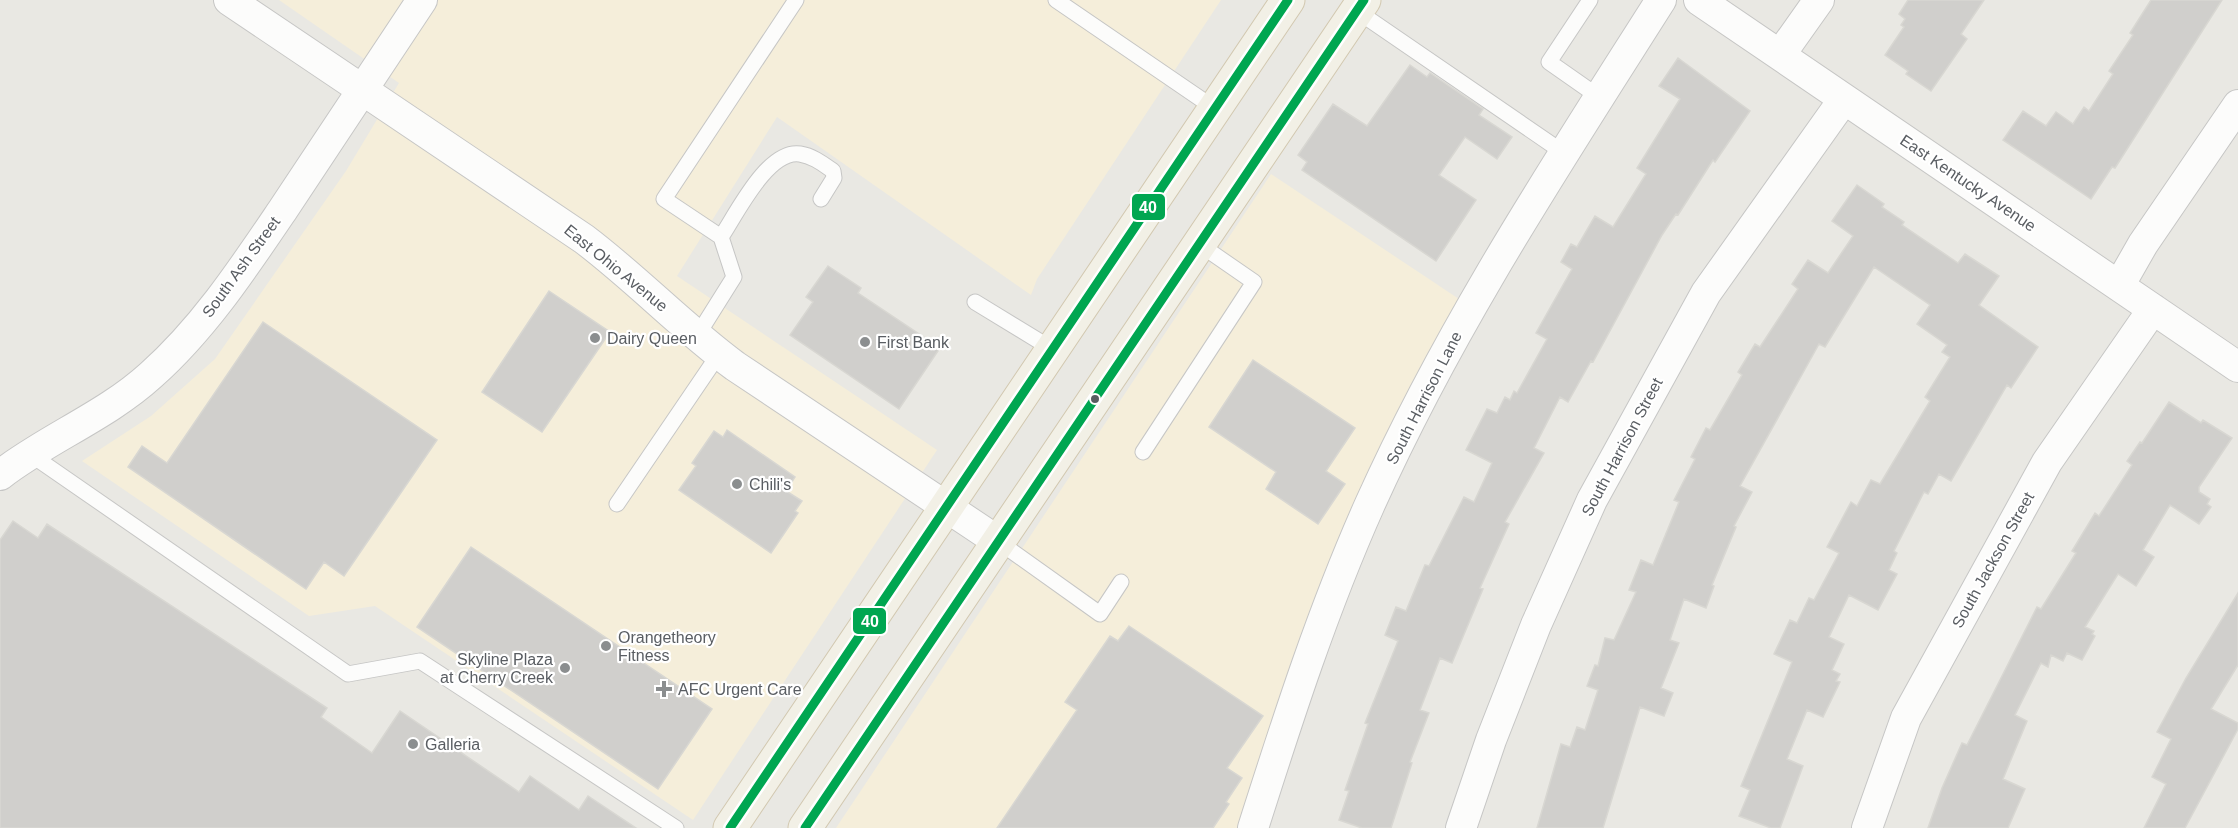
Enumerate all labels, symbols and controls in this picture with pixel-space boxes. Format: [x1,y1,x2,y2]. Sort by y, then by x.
street label: East Kentucky Avenue [1897,131,2039,235]
line badge: 40 [1131,193,1166,221]
text: 40 [1139,199,1157,216]
street label: South Ash Street [199,213,283,321]
street label: East Ohio Avenue [561,221,671,315]
street label: South Harrison Lane [1383,329,1465,467]
place label: Dairy Queen [607,330,697,347]
marker: Dairy Queen [588,331,602,345]
place label: First Bank [877,334,950,351]
marker: First Bank [858,335,872,349]
street label: South Harrison Street [1578,375,1666,519]
unlabelled marker [1089,393,1101,405]
place label: Chili's [749,476,791,493]
marker: Chili's [730,477,744,491]
street label: South Jackson Street [1949,489,2038,631]
line badge: 40 [852,607,887,635]
text: 40 [861,613,879,630]
place label: Orangetheory Fitness [618,629,716,664]
marker: Orangetheory Fitness [599,639,613,653]
place label: Skyline Plaza at Cherry Creek [440,651,554,686]
marker: Skyline Plaza at Cherry Creek [558,661,572,675]
marker: AFC Urgent Care [655,680,673,698]
place label: AFC Urgent Care [678,681,802,698]
place label: Galleria [425,736,480,753]
marker: Galleria [406,737,420,751]

